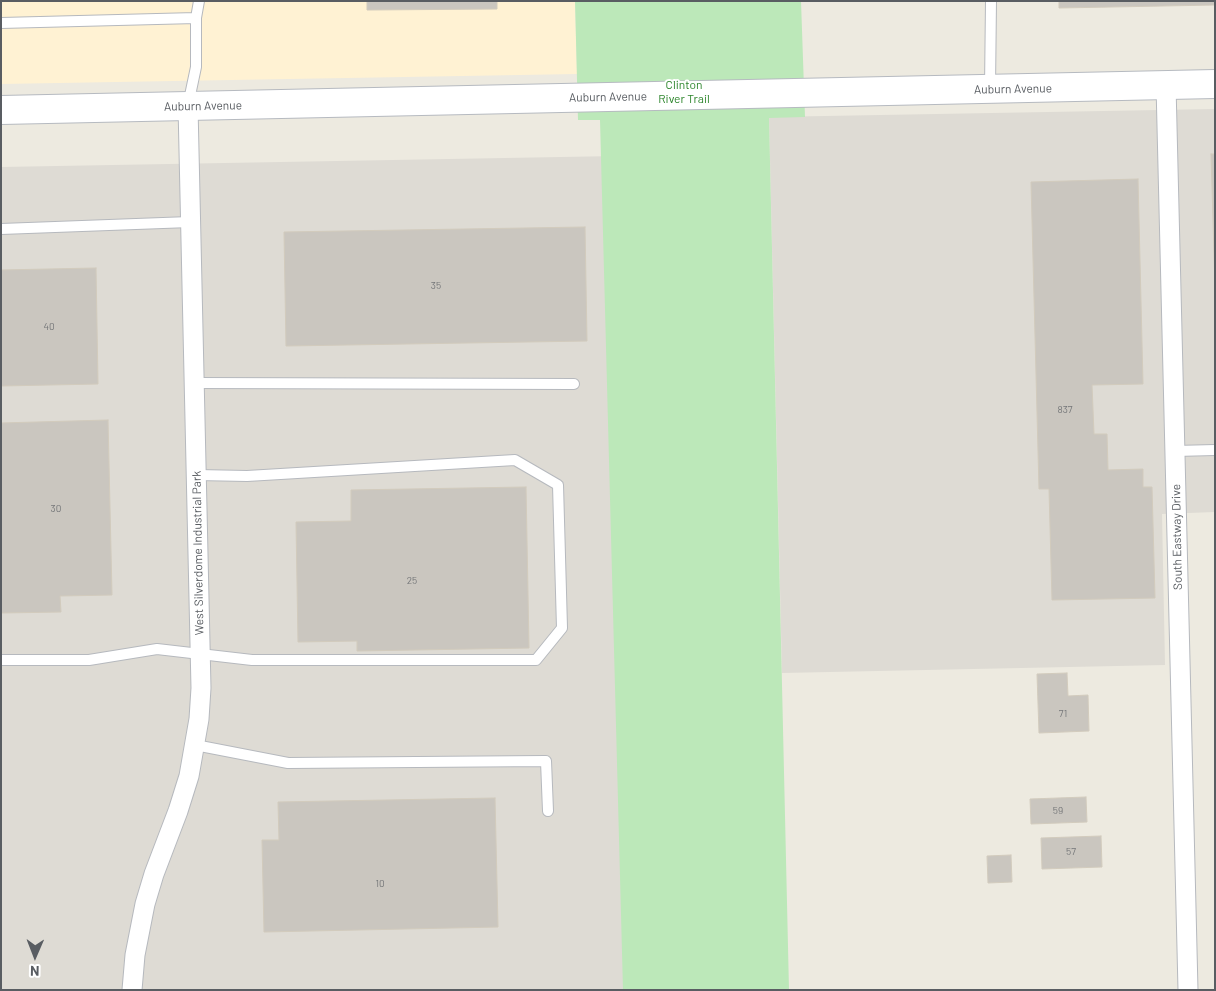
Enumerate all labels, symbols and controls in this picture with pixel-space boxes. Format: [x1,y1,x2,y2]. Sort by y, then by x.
park label: Clinton River Trail [658,78,710,106]
street label: Auburn Avenue [974,81,1052,97]
street label: Auburn Avenue [569,89,647,105]
street label: Auburn Avenue [164,98,242,114]
house number: 35 [431,280,441,292]
house number: 40 [43,321,55,333]
house number: 837 [1057,404,1073,416]
street label: West Silverdome Industrial Park [189,471,207,635]
street label: South Eastway Drive [1169,484,1185,590]
house number: 30 [51,503,61,515]
house number: 25 [407,575,417,587]
house number: 71 [1059,708,1067,720]
house number: 59 [1053,805,1063,817]
house number: 57 [1066,846,1076,858]
house number: 10 [375,878,385,890]
north arrow [10,931,60,981]
text: N [30,963,40,980]

